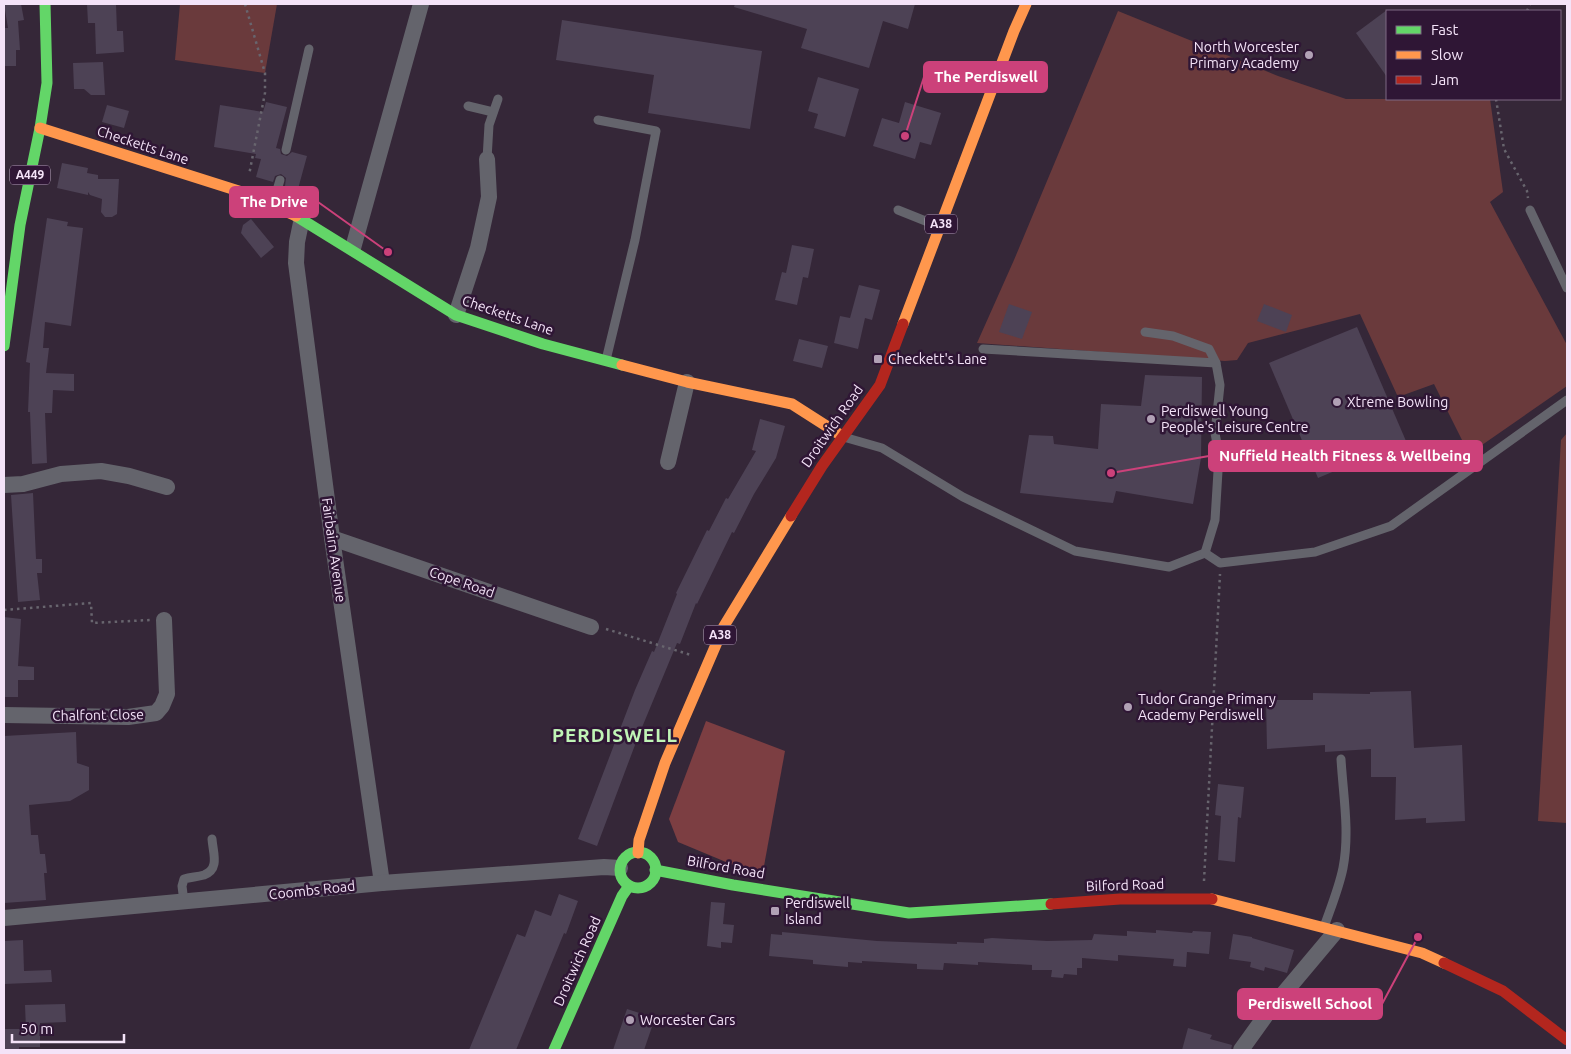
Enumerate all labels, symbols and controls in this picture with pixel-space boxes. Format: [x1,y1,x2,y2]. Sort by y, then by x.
legend [1386,10,1561,100]
text: Fast [1431,21,1459,38]
place label: North Worcester Primary Academy [1190,39,1300,71]
text: Slow [1431,46,1464,63]
marker: North Worcester Primary Academy [1303,49,1315,61]
callout: The Perdiswell [924,62,1047,92]
text: The Perdiswell [934,68,1038,85]
text: Jam [1431,71,1459,88]
street label: Checketts Lane [95,123,191,167]
road number: A449 [10,166,50,184]
callout: The Drive [230,187,318,217]
text: The Drive [240,193,308,210]
road number: A38 [925,214,957,233]
street label: Checketts Lane [460,292,556,338]
place label: Checkett's Lane [888,351,987,367]
marker: Checkett's Lane [872,353,884,365]
street label: Droitwich Road [798,382,866,470]
place label: Xtreme Bowling [1347,394,1448,410]
marker: Xtreme Bowling [1331,396,1343,408]
place label: Perdiswell Young People's Leisure Centre [1161,403,1308,435]
marker: Perdiswell Young People's Leisure Centre [1145,413,1157,425]
callout: Nuffield Health Fitness & Wellbeing [1209,441,1482,471]
text: Nuffield Health Fitness & Wellbeing [1219,447,1471,464]
street label: Fairbairn Avenue [319,497,349,603]
street label: Cope Road [427,563,497,601]
road number: A38 [704,626,736,644]
place label: Tudor Grange Primary Academy Perdiswell [1138,691,1276,723]
marker: Tudor Grange Primary Academy Perdiswell [1122,701,1134,713]
street label: Chalfont Close [52,706,144,724]
district label: PERDISWELL [552,724,678,746]
street label: Bilford Road [686,852,766,882]
street label: Bilford Road [1086,876,1164,894]
street label: Coombs Road [268,878,356,902]
place label: Perdiswell Island [785,895,850,927]
marker: Perdiswell Island [769,905,781,917]
street label: Droitwich Road [550,914,604,1008]
callout: Perdiswell School [1238,989,1382,1019]
text: Perdiswell School [1248,995,1373,1012]
scale bar [12,1012,125,1044]
place label: Worcester Cars [640,1012,735,1028]
marker: Worcester Cars [624,1014,636,1026]
text: 50 m [20,1020,53,1037]

